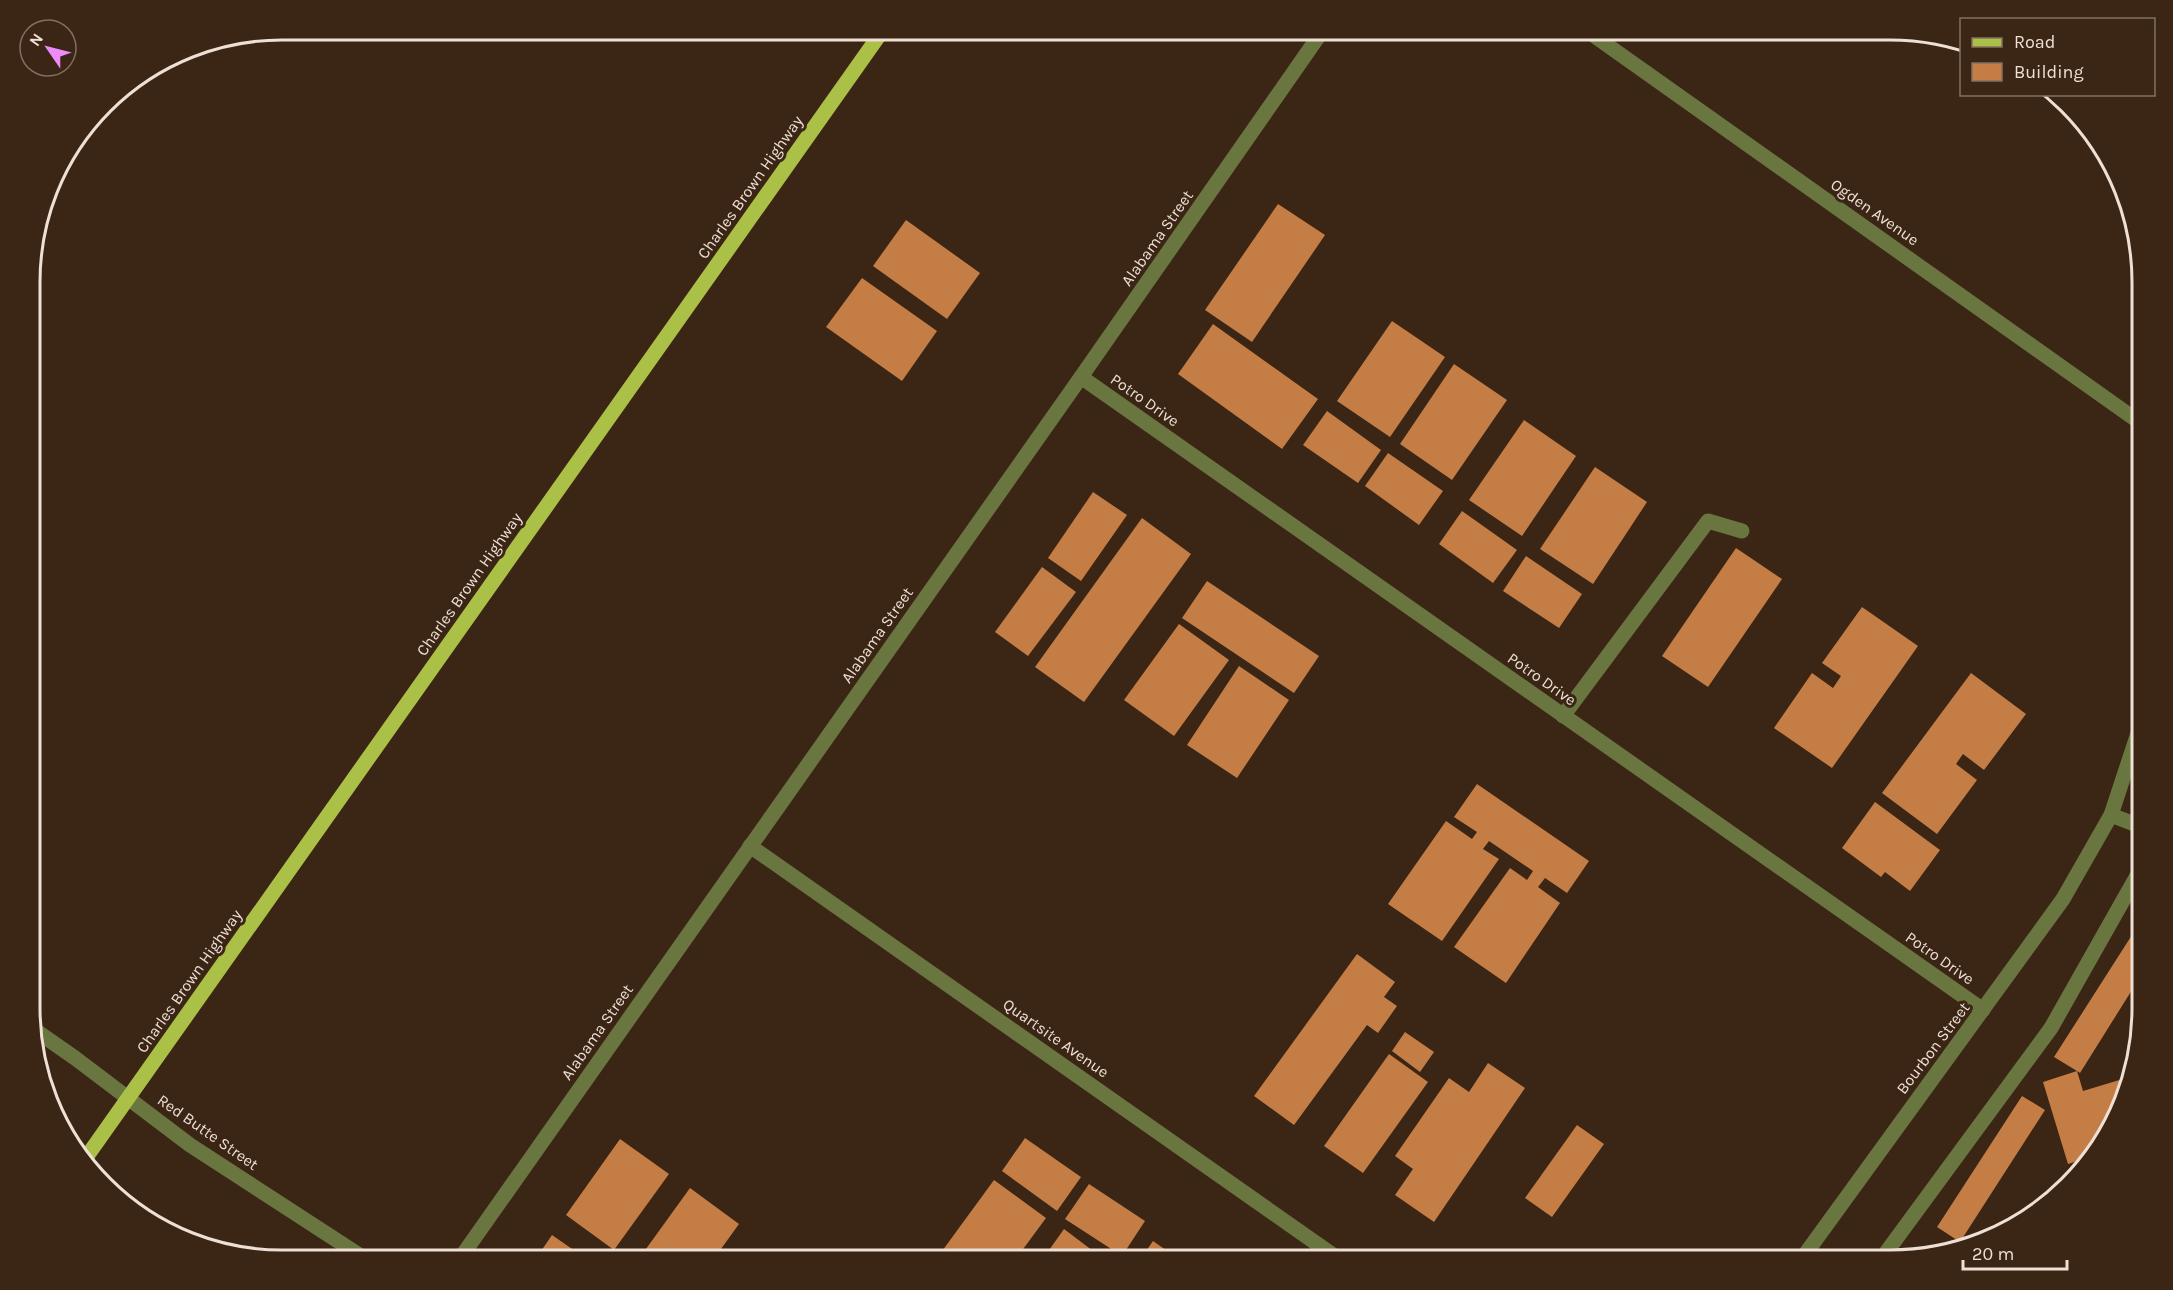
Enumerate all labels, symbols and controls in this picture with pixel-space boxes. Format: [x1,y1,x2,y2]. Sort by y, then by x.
north arrow [18,18,78,78]
legend [1960,18,2155,96]
text: N [25,30,47,50]
text: Road [2014,31,2055,53]
text: Building [2014,61,2084,83]
street label: Charles Brown Highway [693,111,807,262]
street label: Ogden Avenue [1827,175,1923,249]
street label: Alabama Street [1117,187,1197,289]
street label: Potro Drive [1107,369,1183,431]
street label: Charles Brown Highway [412,508,526,659]
street label: Alabama Street [837,584,917,686]
street label: Potro Drive [1504,648,1580,710]
street label: Charles Brown Highway [132,905,246,1056]
street label: Potro Drive [1902,927,1978,989]
street label: Alabama Street [557,981,637,1083]
street label: Quartsite Avenue [1000,994,1112,1082]
street label: Bourbon Street [1892,998,1974,1098]
street label: Red Butte Street [154,1090,262,1174]
scale bar [1963,1233,2066,1271]
text: 20 m [1972,1243,2014,1265]

